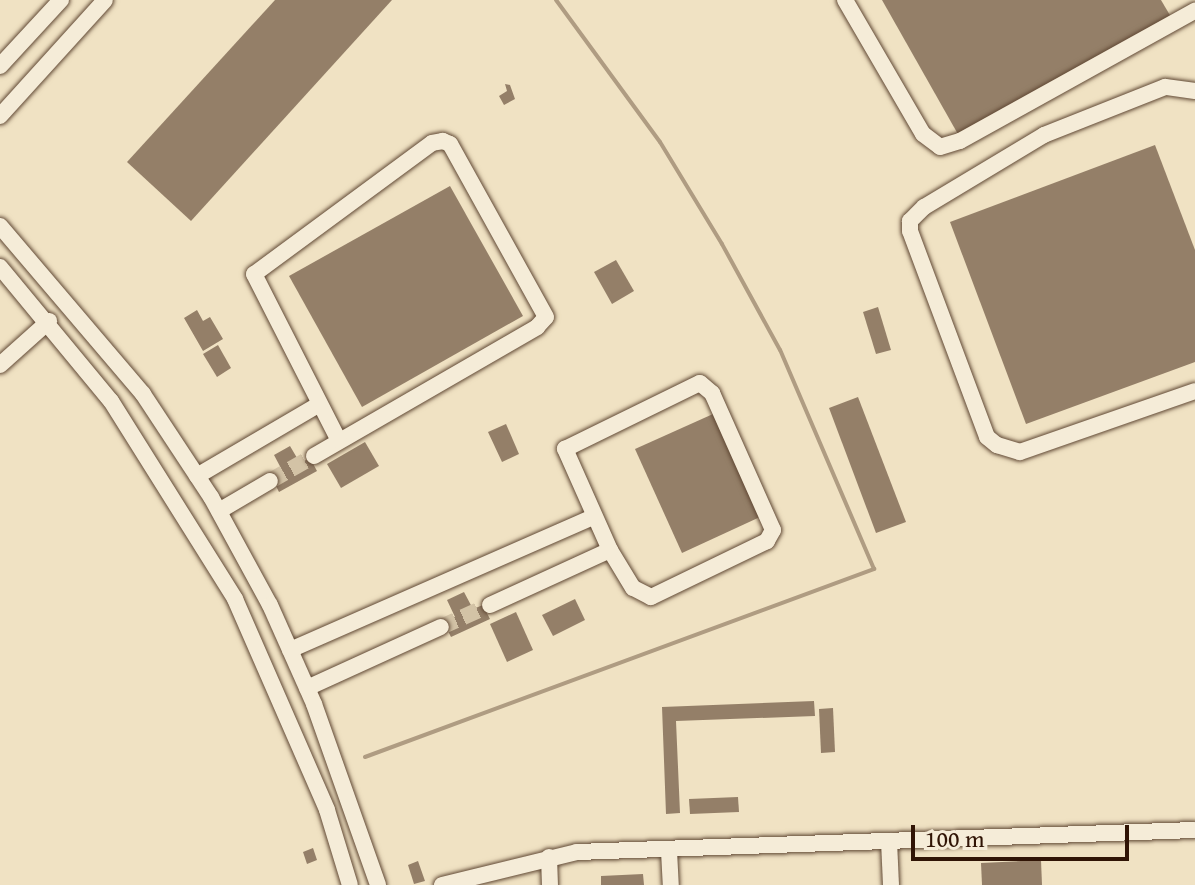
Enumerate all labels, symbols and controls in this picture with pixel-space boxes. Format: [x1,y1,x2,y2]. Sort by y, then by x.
scale bar [915,809,1133,859]
text: 100 m [925,821,985,856]

